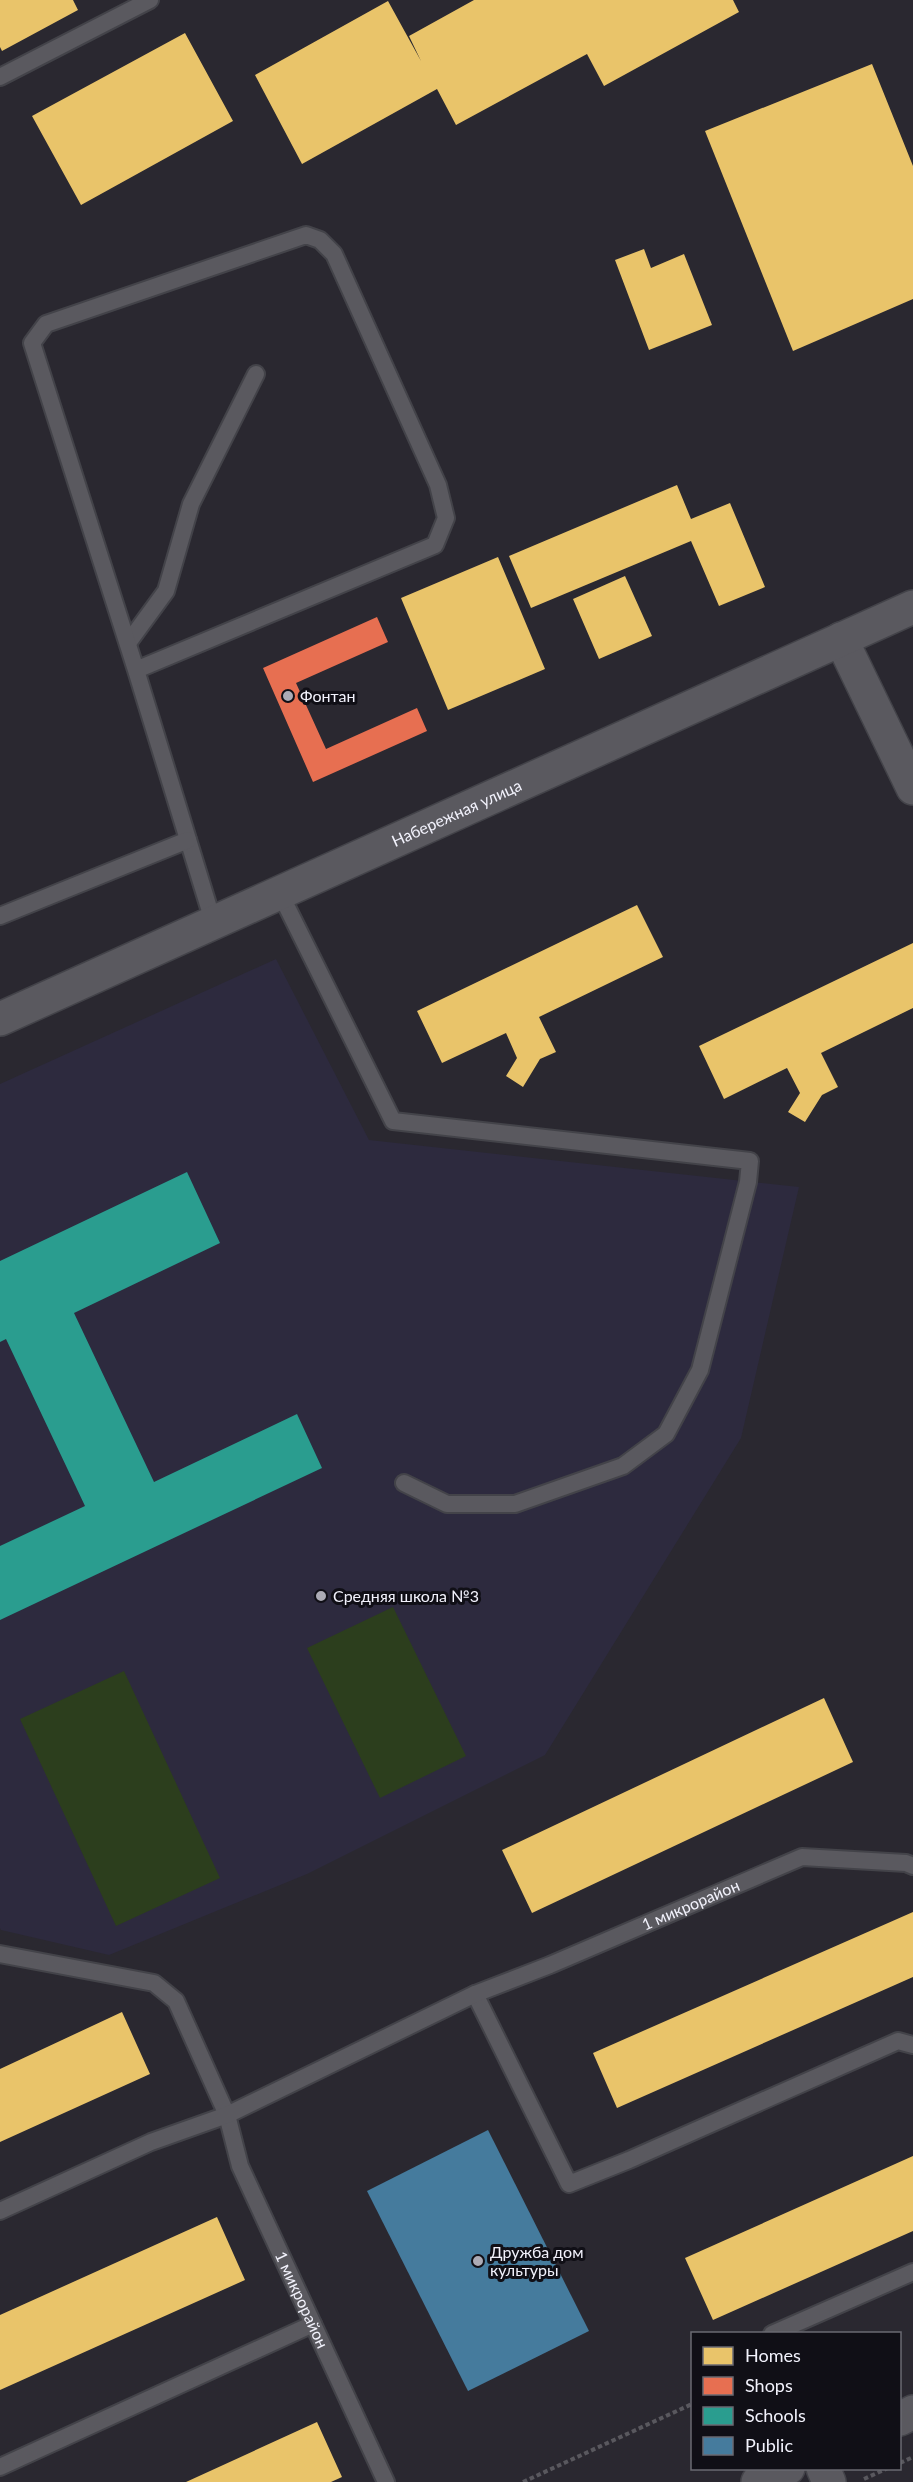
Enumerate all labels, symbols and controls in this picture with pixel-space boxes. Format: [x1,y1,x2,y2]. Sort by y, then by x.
place label: Фонтан [300,686,355,705]
marker: Фонтан [281,689,295,703]
street label: Набережная улица [389,775,524,850]
place label: Средняя школа №3 [333,1586,479,1605]
marker: Средняя школа №3 [314,1589,328,1603]
street label: 1 микрорайон [639,1875,742,1934]
place label: Дружба дом культуры [490,2242,583,2279]
street label: 1 микрорайон [272,2248,333,2351]
marker: Дружба дом культуры [471,2254,485,2268]
legend [691,2332,901,2470]
text: Homes [745,2344,801,2366]
text: Shops [745,2374,793,2396]
text: Schools [745,2404,806,2426]
text: Public [745,2434,793,2456]

